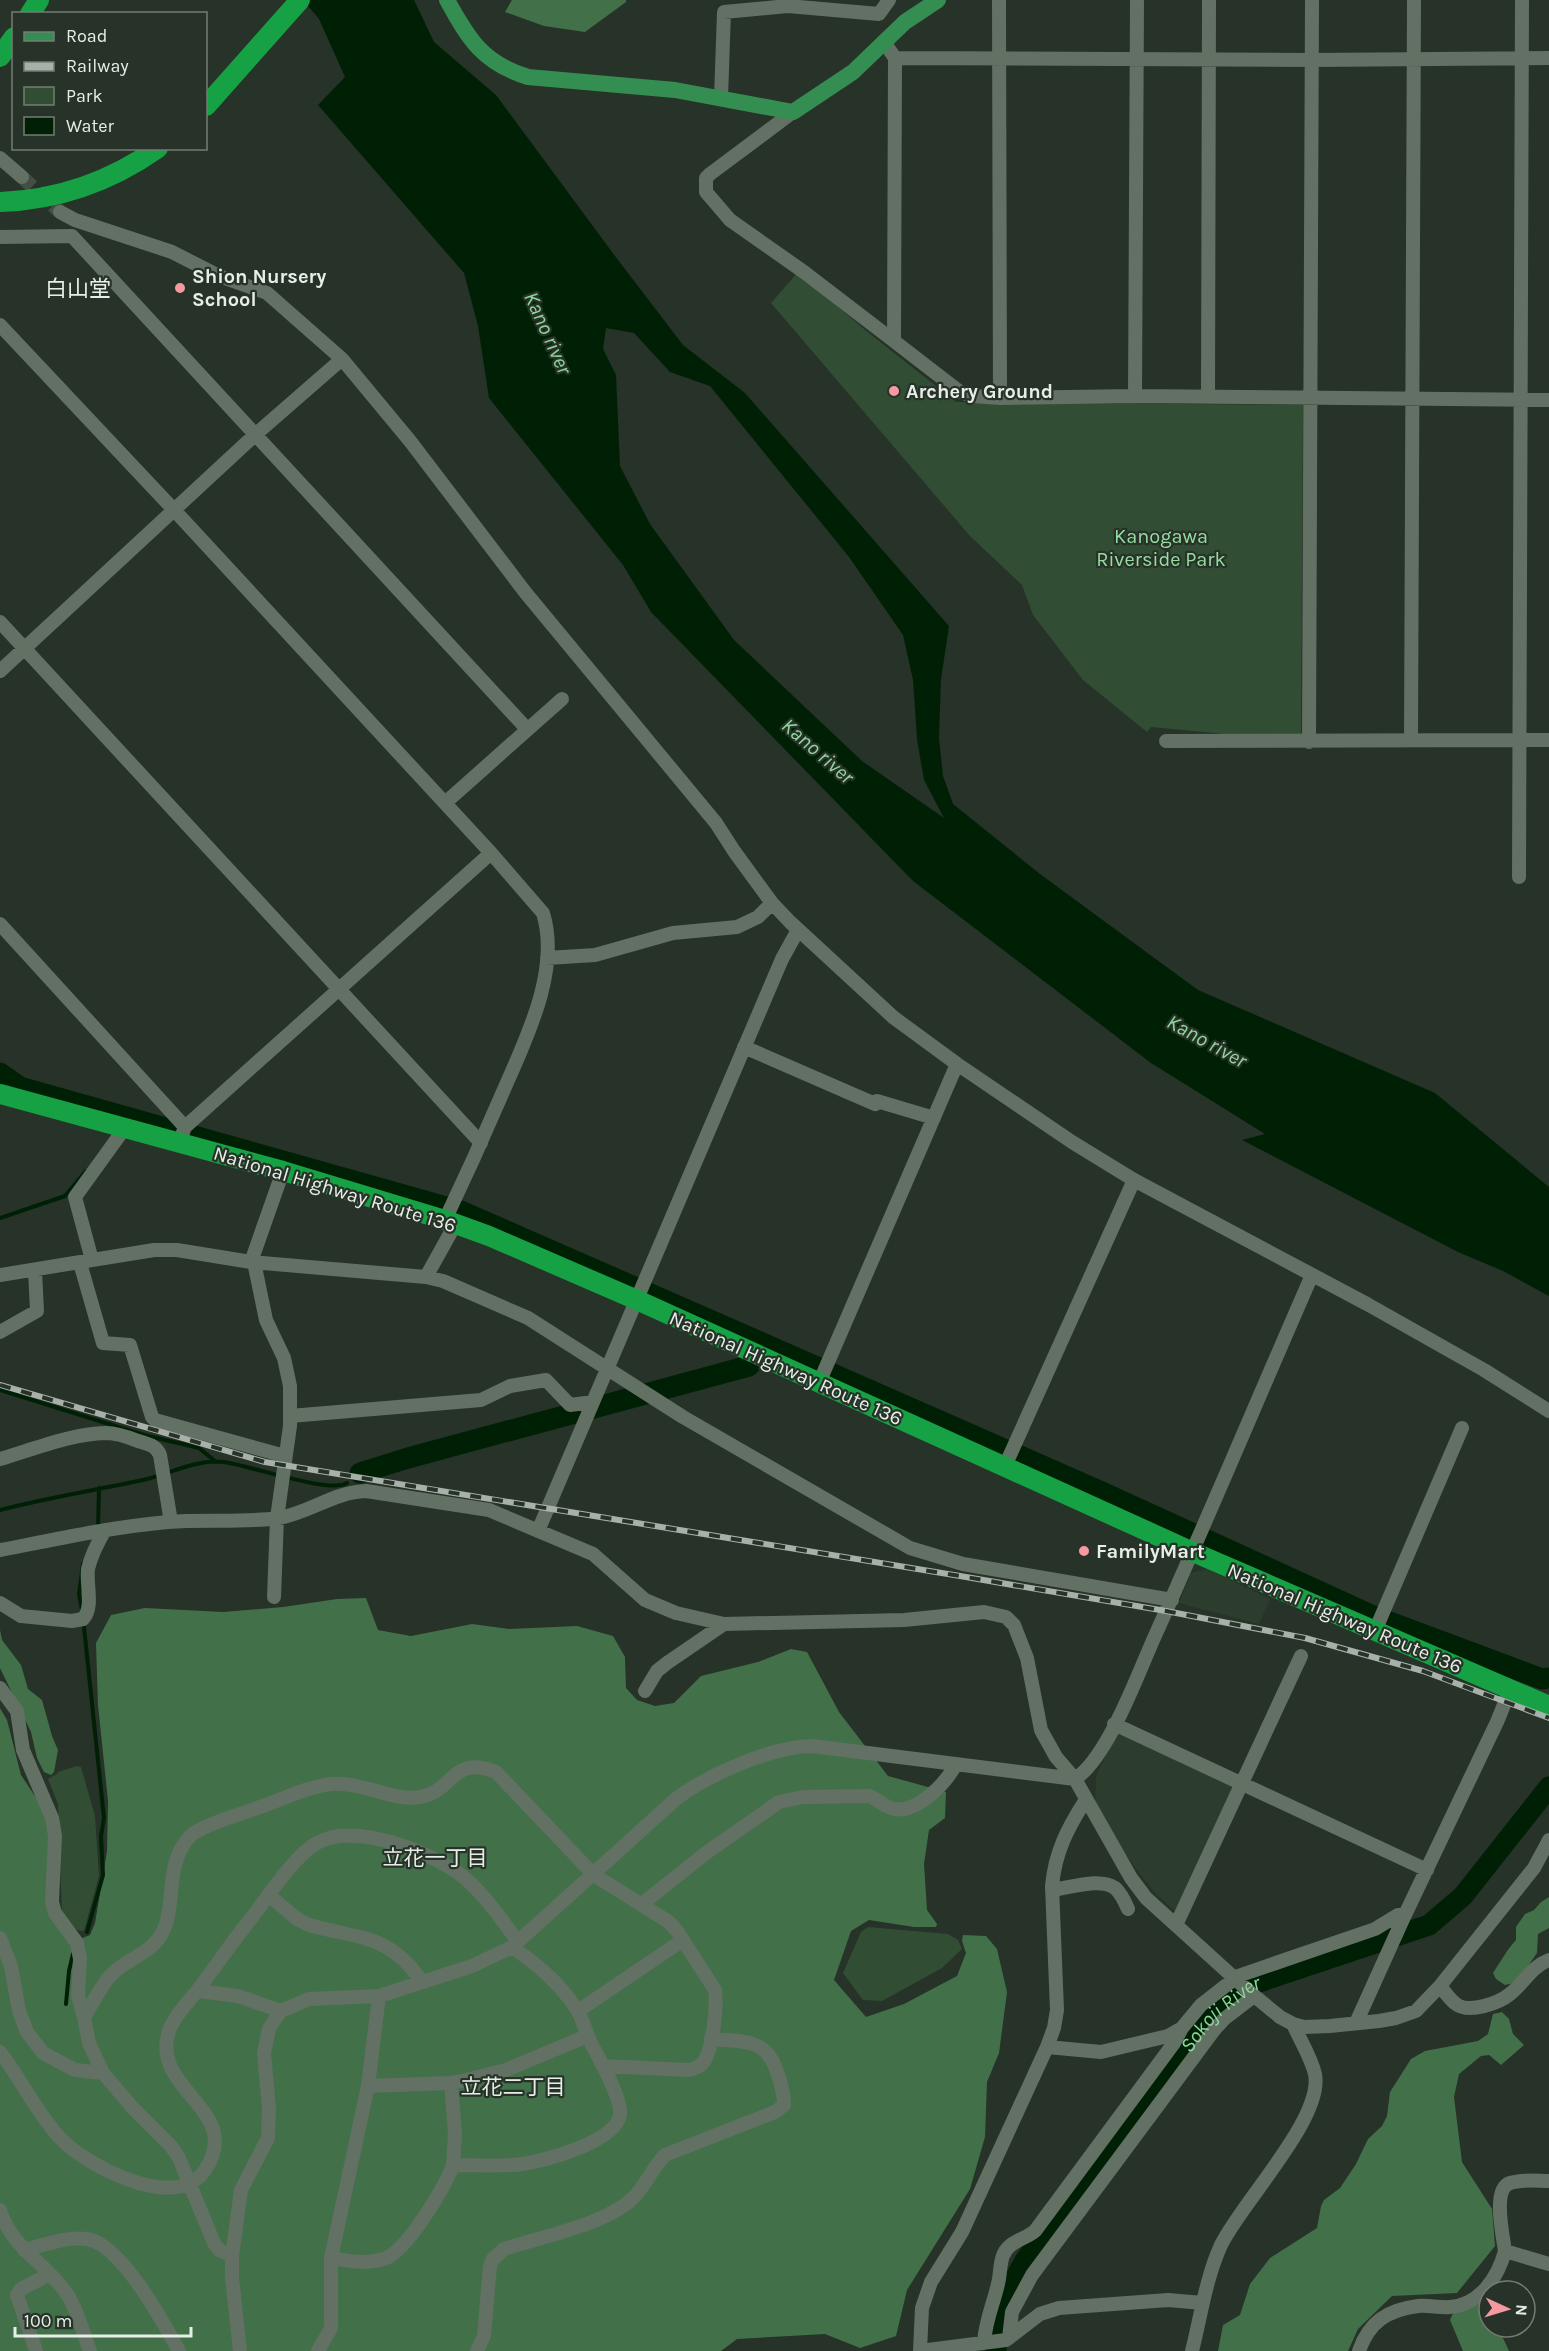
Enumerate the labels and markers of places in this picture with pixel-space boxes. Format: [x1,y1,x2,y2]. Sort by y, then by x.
place label: Shion Nursery School [192,265,326,311]
marker: Shion Nursery School [173,281,187,295]
place label: Archery Ground [906,380,1053,403]
marker: Archery Ground [887,384,901,398]
place label: FamilyMart [1096,1540,1205,1563]
marker: FamilyMart [1077,1544,1091,1558]

